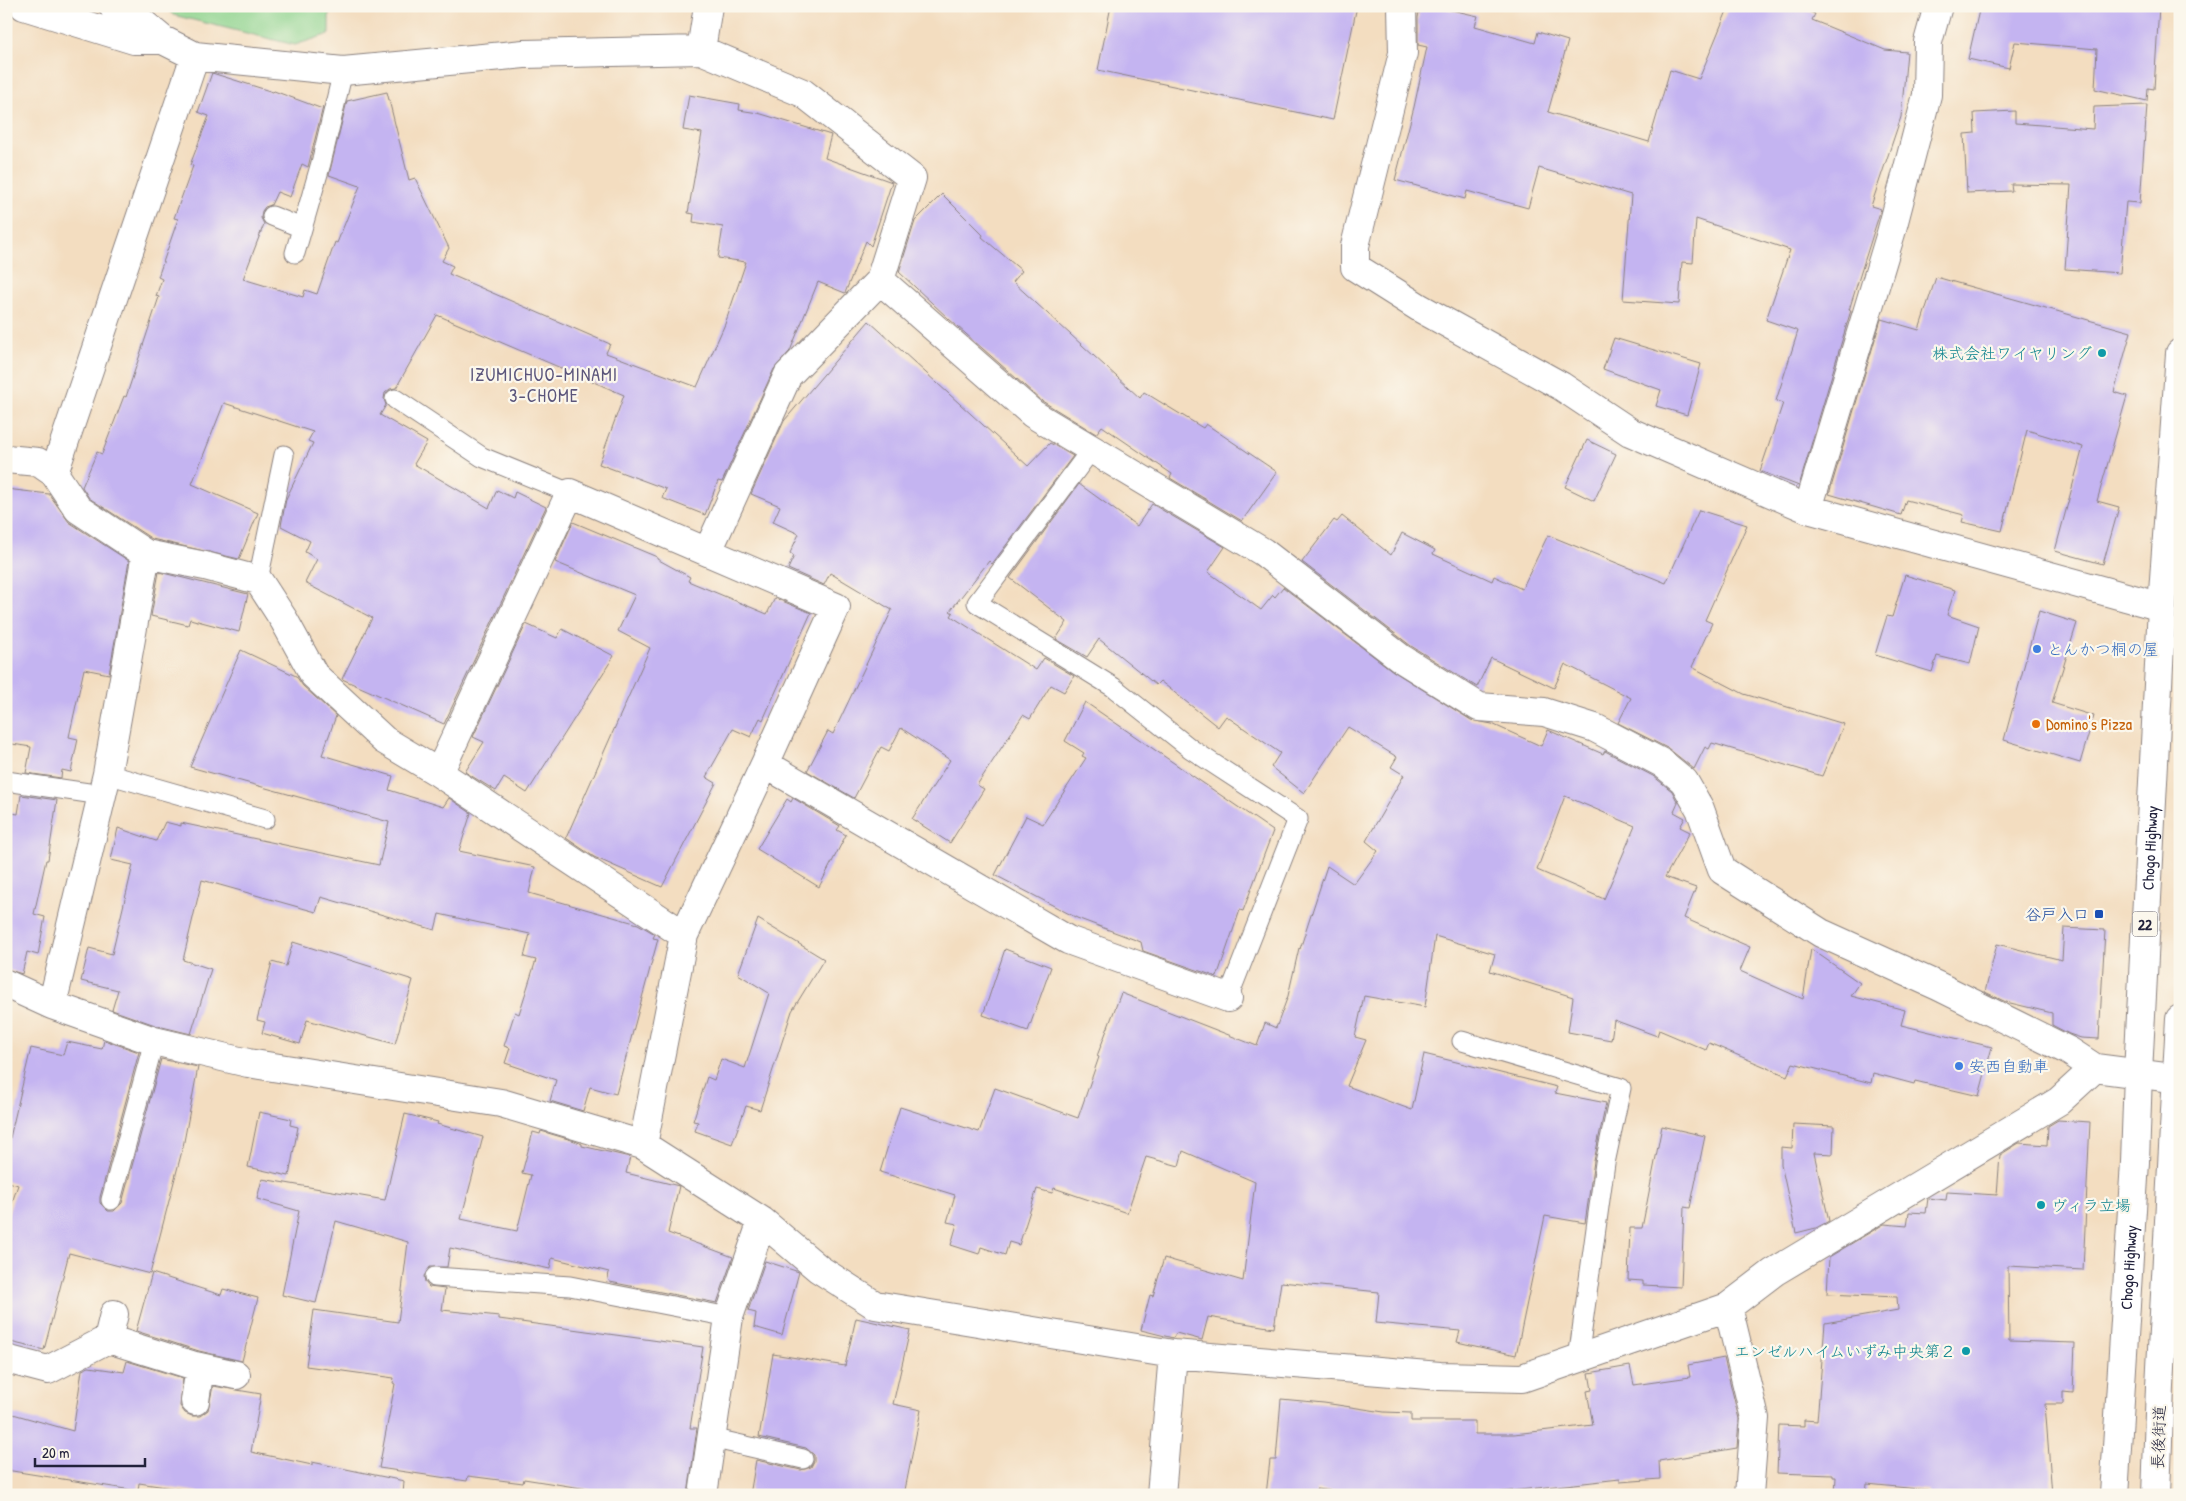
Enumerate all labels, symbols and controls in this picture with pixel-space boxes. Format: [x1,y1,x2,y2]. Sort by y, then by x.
place label: 株式会社ワイヤリング [1932,342,2092,364]
marker: 株式会社ワイヤリング [2096,347,2108,359]
district label: IZUMICHUO-MINAMI 3-CHOME [470,362,618,408]
place label: とんかつ桐の屋 [2047,638,2159,660]
marker: とんかつ桐の屋 [2031,643,2043,655]
place label: Domino's Pizza [2046,713,2132,735]
marker: Domino's Pizza [2030,718,2042,730]
street label: Chogo Highway [2136,805,2163,891]
place label: 谷戸入口 [2025,903,2089,925]
marker: 谷戸入口 [2093,908,2105,920]
road number: 22 [2132,912,2158,936]
place label: 安西自動車 [1969,1055,2049,1077]
marker: 安西自動車 [1953,1060,1965,1072]
place label: ヴィラ立場 [2051,1194,2131,1216]
marker: ヴィラ立場 [2035,1199,2047,1211]
street label: Chogo Highway [2115,1224,2142,1310]
place label: エンゼルハイムいずみ中央第２ [1734,1340,1956,1362]
marker: エンゼルハイムいずみ中央第２ [1960,1345,1972,1357]
street label: 長後街道 [2146,1405,2170,1469]
scale bar [35,1436,145,1468]
text: 20 m [42,1442,69,1463]

